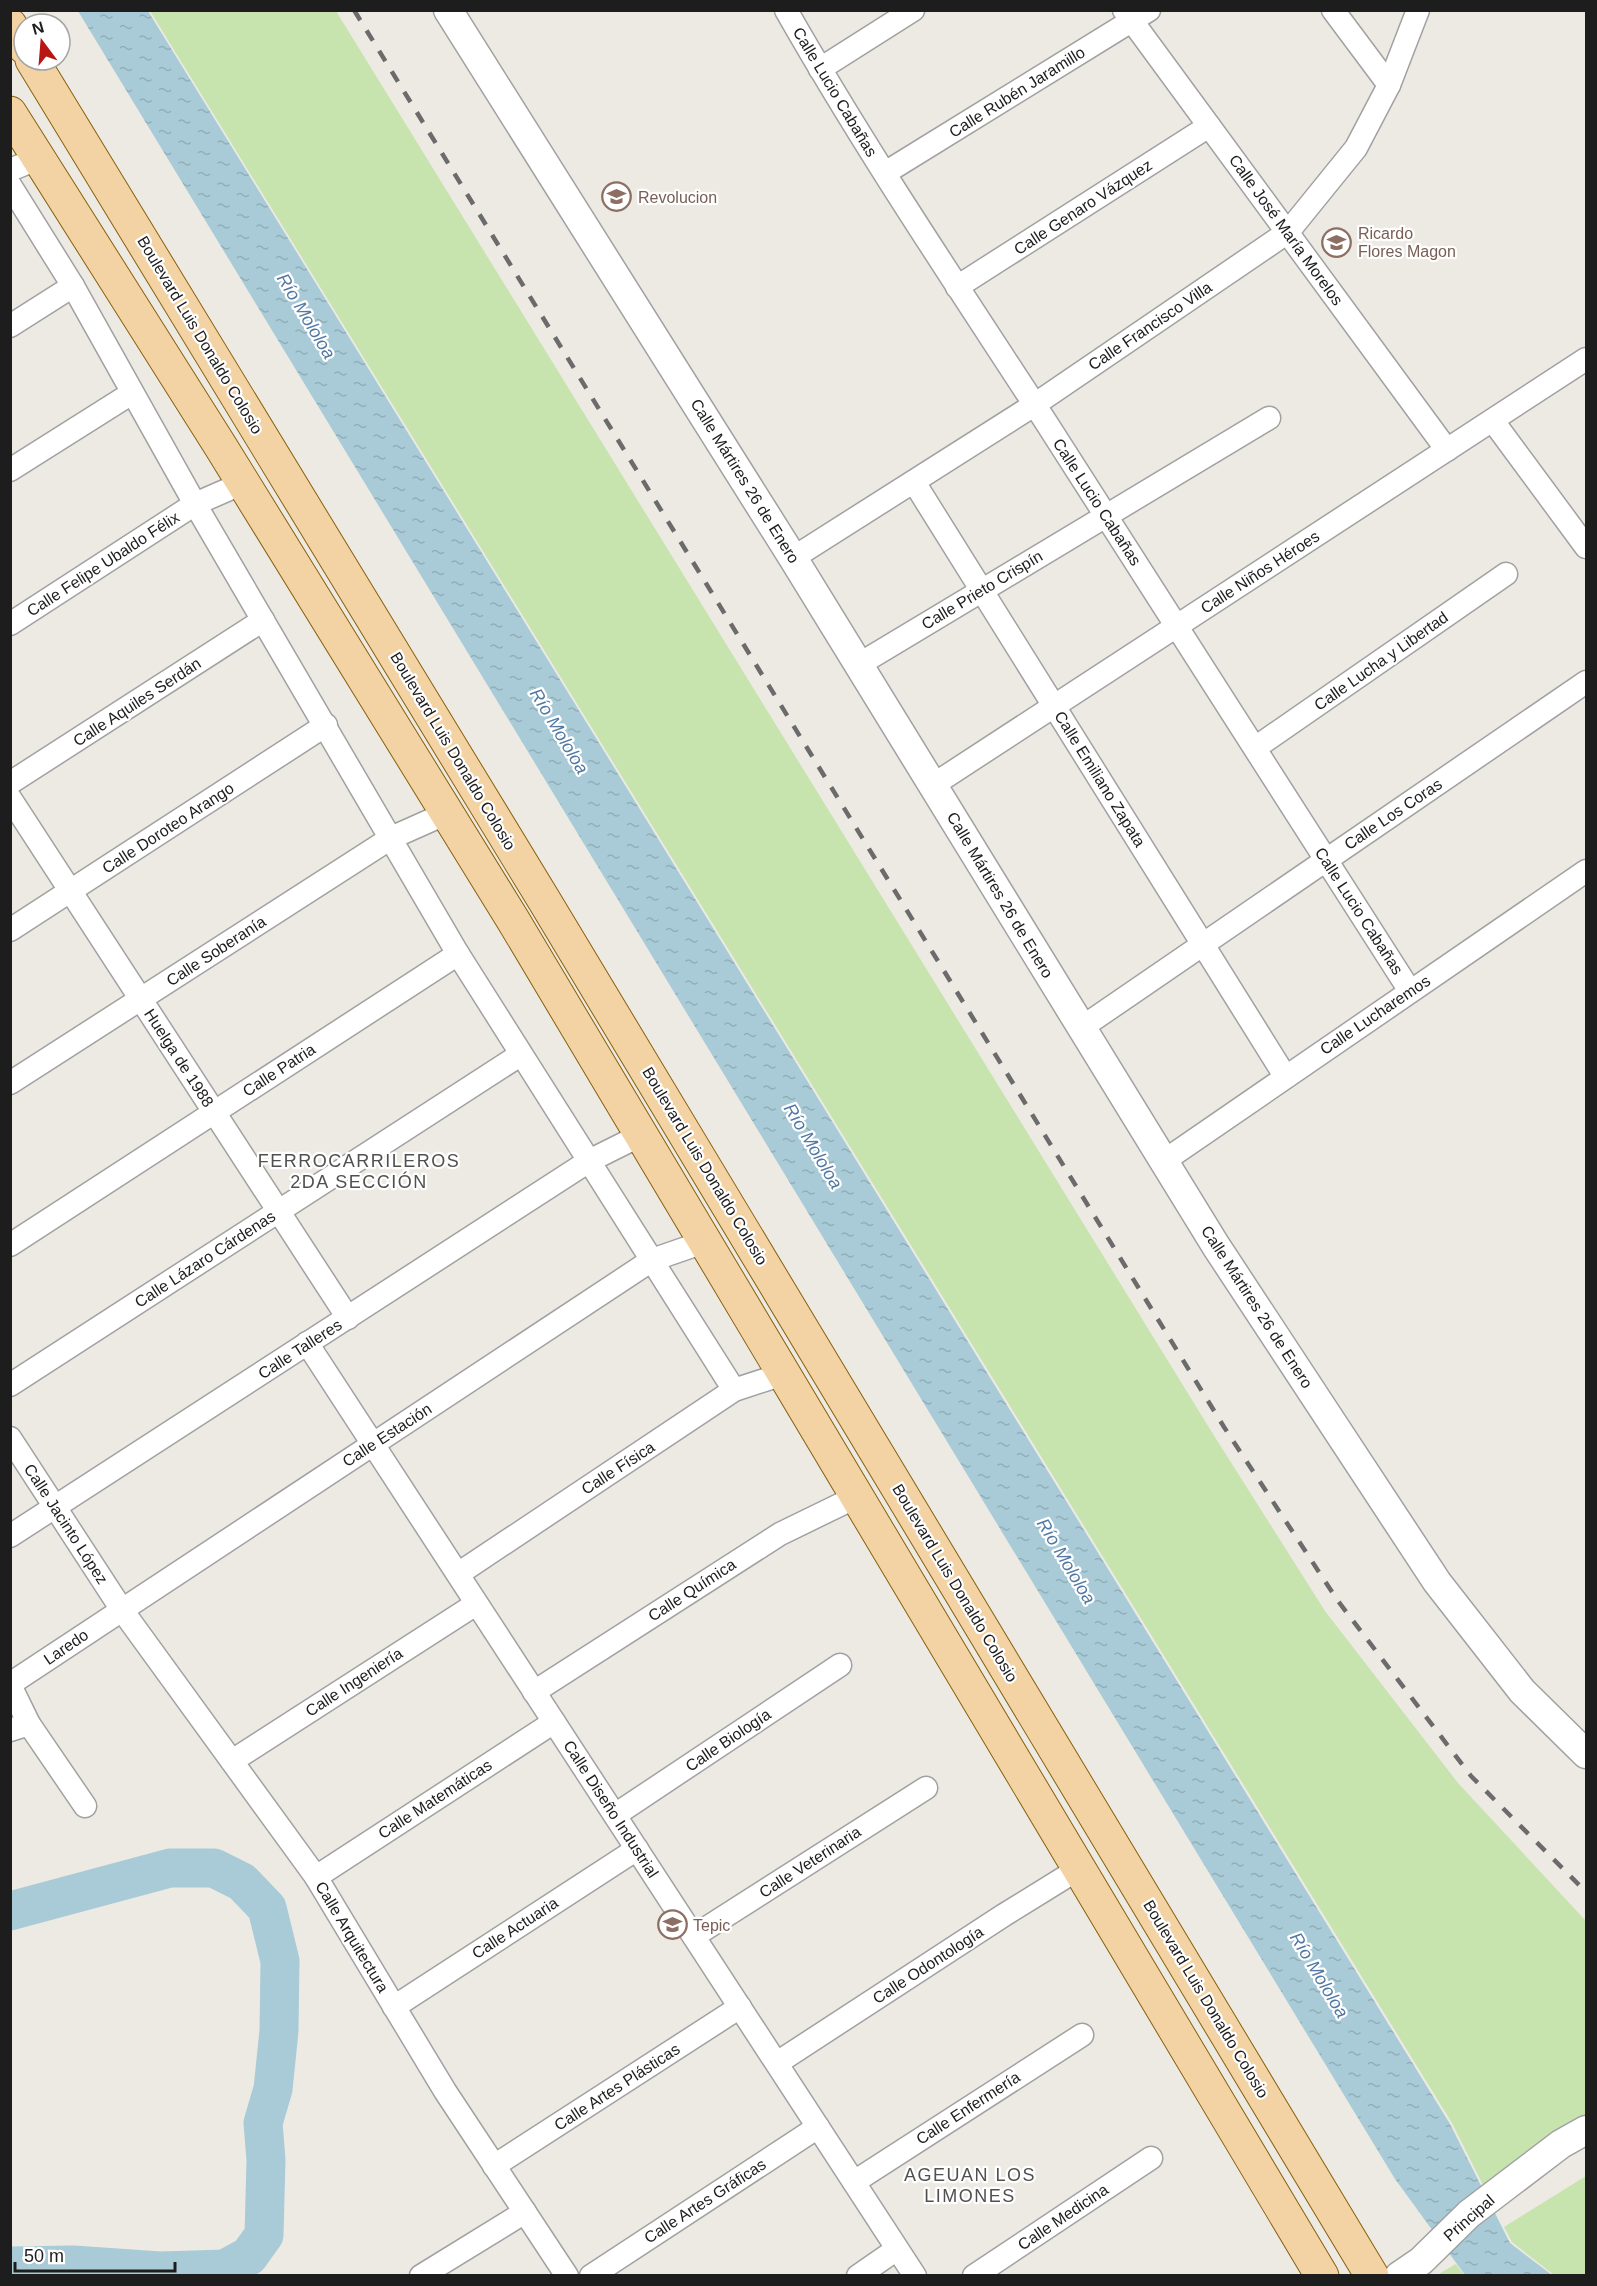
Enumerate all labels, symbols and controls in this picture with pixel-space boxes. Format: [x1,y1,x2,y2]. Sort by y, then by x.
north arrow [12,12,72,72]
text: N [30,18,46,38]
street label: Calle Lucio Cabañas [790,24,880,160]
street label: Calle Rubén Jaramillo [946,43,1088,141]
street label: Calle José María Morelos [1226,152,1346,308]
street label: Calle Genaro Vázquez [1011,156,1155,258]
school or university icon: Revolucion [601,181,633,213]
place label: Revolucion [638,189,717,206]
place label: Ricardo Flores Magon [1358,225,1456,260]
school or university icon: Ricardo Flores Magon [1321,226,1353,258]
street label: Boulevard Luis Donaldo Colosio [134,233,266,437]
water label: Río Mololoa [273,270,339,362]
street label: Calle Francisco Villa [1085,278,1215,373]
street label: Calle Mártires 26 de Enero [687,396,803,566]
street label: Calle Lucio Cabañas [1050,435,1144,569]
street label: Calle Felipe Ubaldo Félix [24,508,182,620]
street label: Calle Niños Héroes [1198,527,1322,617]
street label: Calle Prieto Crispín [919,547,1045,633]
street label: Calle Lucha y Libertad [1311,608,1451,714]
street label: Boulevard Luis Donaldo Colosio [387,649,519,853]
street label: Calle Aquiles Serdán [70,654,204,750]
water label: Río Mololoa [526,685,592,777]
street label: Calle Emiliano Zapata [1051,708,1149,850]
street label: Calle Los Coras [1341,775,1445,853]
street label: Calle Doroteo Arango [99,779,237,877]
street label: Calle Mártires 26 de Enero [944,809,1056,981]
street label: Calle Lucio Cabañas [1312,844,1406,978]
street label: Calle Soberanía [163,913,269,989]
street label: Calle Lucharemos [1317,972,1433,1058]
street label: Huelga de 1988 [141,1006,217,1110]
street label: Calle Patria [240,1040,318,1100]
street label: Boulevard Luis Donaldo Colosio [639,1064,771,1268]
water label: Río Mololoa [780,1100,846,1192]
district label: FERROCARRILEROS 2DA SECCIÓN [258,1151,460,1192]
street label: Calle Lázaro Cárdenas [132,1207,278,1311]
street label: Calle Mártires 26 de Enero [1198,1223,1316,1392]
street label: Calle Talleres [255,1316,345,1382]
street label: Calle Estación [339,1400,435,1470]
street label: Calle Física [578,1438,658,1498]
street label: Calle Jacinto López [21,1461,111,1587]
street label: Boulevard Luis Donaldo Colosio [889,1481,1021,1685]
water label: Río Mololoa [1033,1515,1099,1607]
street label: Calle Química [645,1555,739,1624]
street label: Laredo [41,1626,91,1668]
street label: Calle Ingeniería [302,1644,406,1720]
street label: Calle Biología [682,1705,774,1775]
street label: Calle Diseño Industrial [560,1737,662,1881]
street label: Calle Matemáticas [375,1756,495,1842]
street label: Calle Veterinaria [756,1823,864,1901]
street label: Calle Arquitectura [312,1878,392,1996]
street label: Calle Actuaria [469,1894,561,1962]
street label: Boulevard Luis Donaldo Colosio [1140,1897,1272,2101]
school or university icon: Tepic [656,1909,688,1941]
place label: Tepic [693,1917,730,1934]
street label: Calle Odontología [870,1923,986,2007]
water label: Río Mololoa [1286,1929,1352,2021]
street label: Calle Artes Plásticas [551,2040,683,2134]
street label: Calle Enfermería [913,2068,1023,2148]
street label: Calle Artes Gráficas [641,2155,769,2247]
district label: AGEUAN LOS LIMONES [904,2165,1036,2206]
street label: Calle Medicina [1015,2181,1111,2253]
street label: Principal [1440,2191,1498,2245]
scale bar [15,2235,176,2273]
text: 50 m [24,2246,64,2266]

